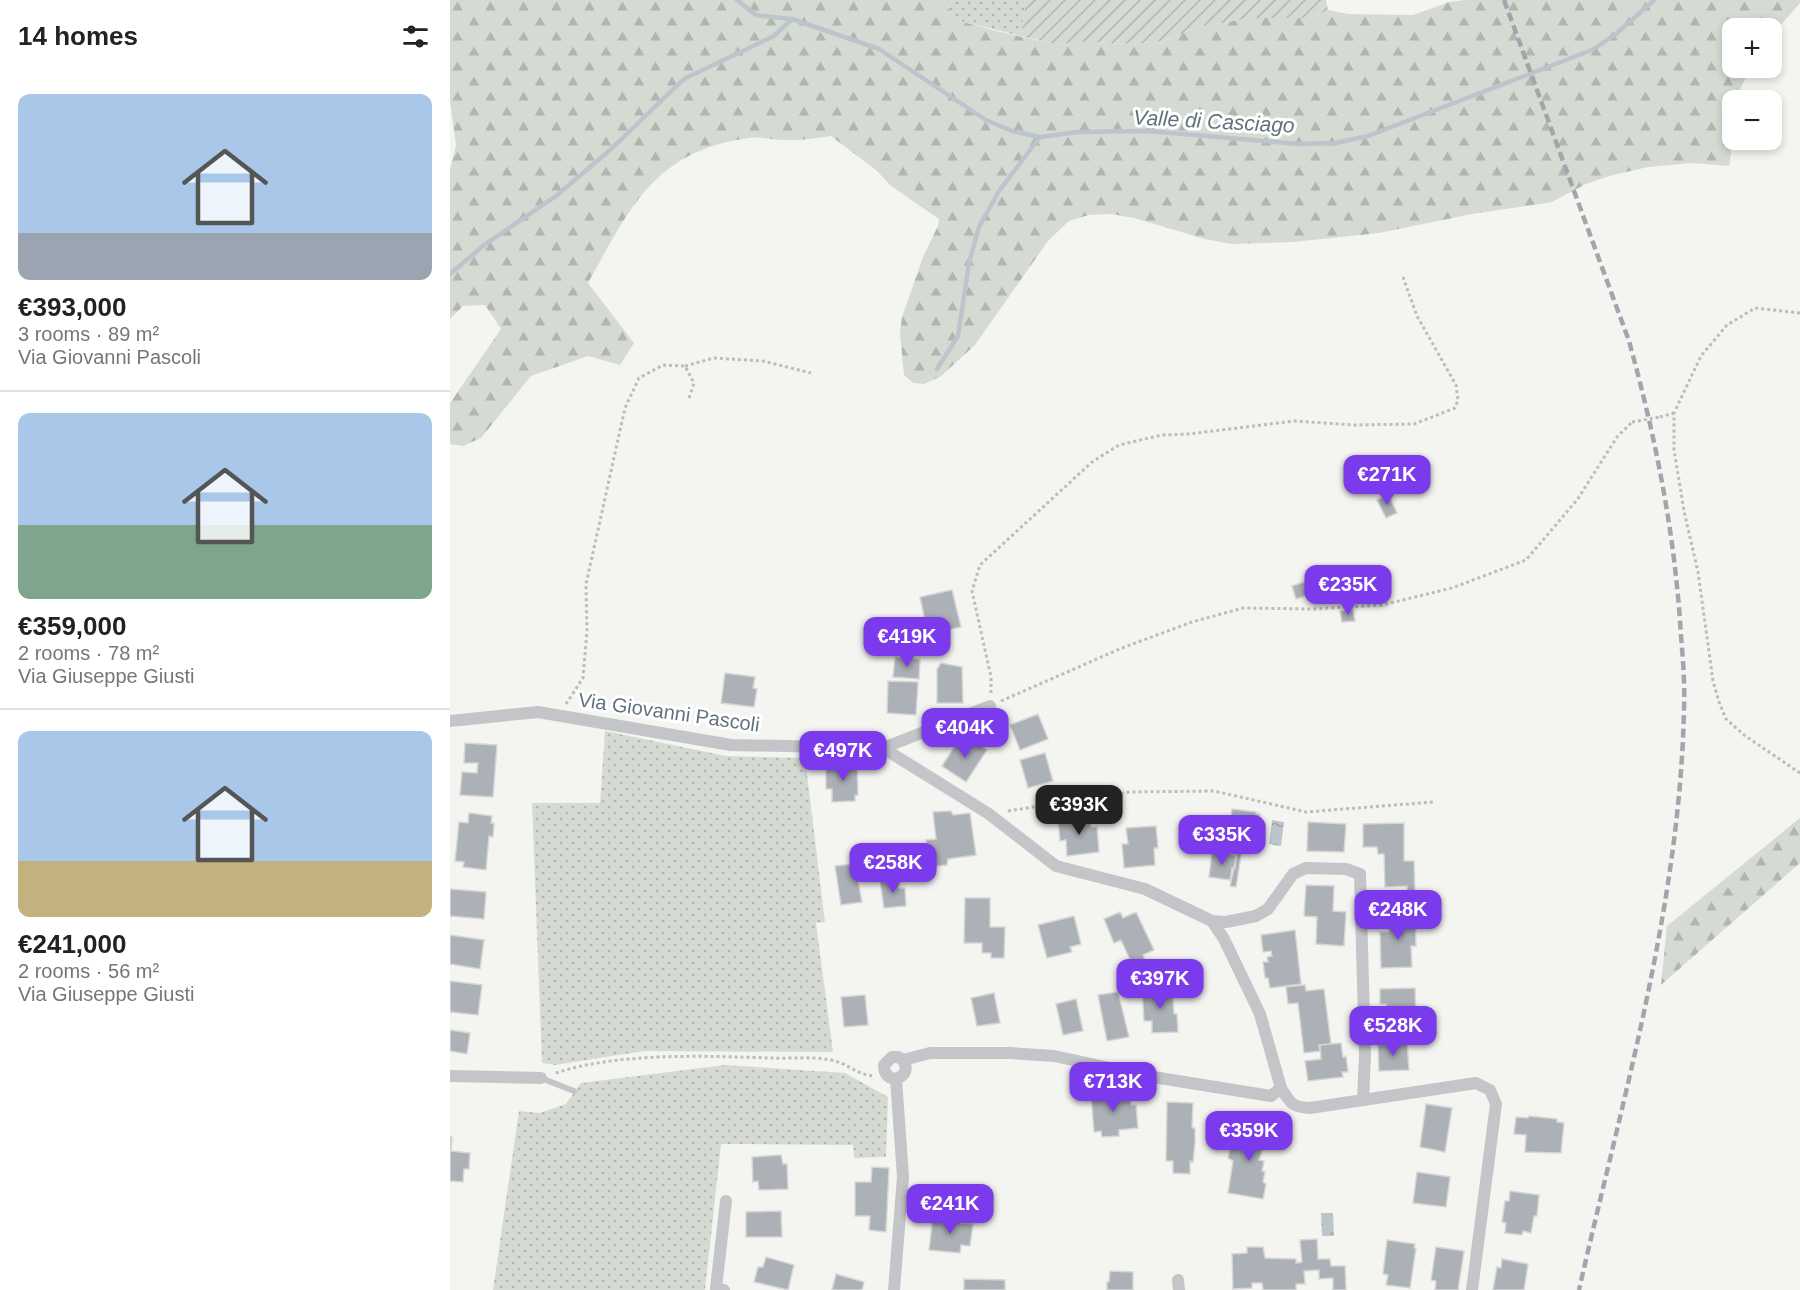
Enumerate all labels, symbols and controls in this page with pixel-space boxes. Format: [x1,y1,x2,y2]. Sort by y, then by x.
map controls [1722,18,1782,150]
button: + [1722,18,1782,78]
icon: filters [399,20,432,53]
text: 14 homes [18,21,138,51]
button: − [1722,90,1782,150]
water label: Valle di Casciago [1133,105,1296,137]
icon: home [171,133,279,241]
text: €393,000 [18,292,126,322]
text: 3 rooms · 89 m² [18,323,159,345]
text: Via Giovanni Pascoli [18,346,201,368]
icon: home [171,452,279,560]
pin: €271K [1345,455,1429,506]
text: €271K [1358,463,1416,485]
pin: €235K [1306,565,1390,616]
text: €235K [1319,573,1377,595]
text: €359,000 [18,611,126,641]
pin: €419K [865,617,949,668]
text: €419K [878,625,936,647]
text: 2 rooms · 78 m² [18,642,159,664]
text: Via Giuseppe Giusti [18,665,194,687]
street label: Via Giovanni Pascoli [577,688,761,736]
pin: €404K [923,708,1007,759]
text: €404K [936,716,994,738]
pin: €497K [801,731,885,782]
text: €497K [814,739,872,761]
icon: home [171,770,279,878]
pin: €393K [1037,785,1121,836]
text: €393K [1050,793,1108,815]
pin: €335K [1180,815,1264,866]
text: €335K [1193,823,1251,845]
pin: €258K [851,843,935,894]
text: €258K [864,851,922,873]
pin: €248K [1356,890,1440,941]
text: €248K [1369,898,1427,920]
text: €241,000 [18,929,126,959]
pin: €397K [1118,959,1202,1010]
text: 2 rooms · 56 m² [18,960,159,982]
text: €397K [1131,967,1189,989]
text: Via Giuseppe Giusti [18,983,194,1005]
pin: €528K [1351,1006,1435,1057]
text: €528K [1364,1014,1422,1036]
pin: €713K [1071,1062,1155,1113]
text: €713K [1084,1070,1142,1092]
pin: €359K [1207,1111,1291,1162]
text: €359K [1220,1119,1278,1141]
pin: €241K [908,1184,992,1235]
text: €241K [921,1192,979,1214]

